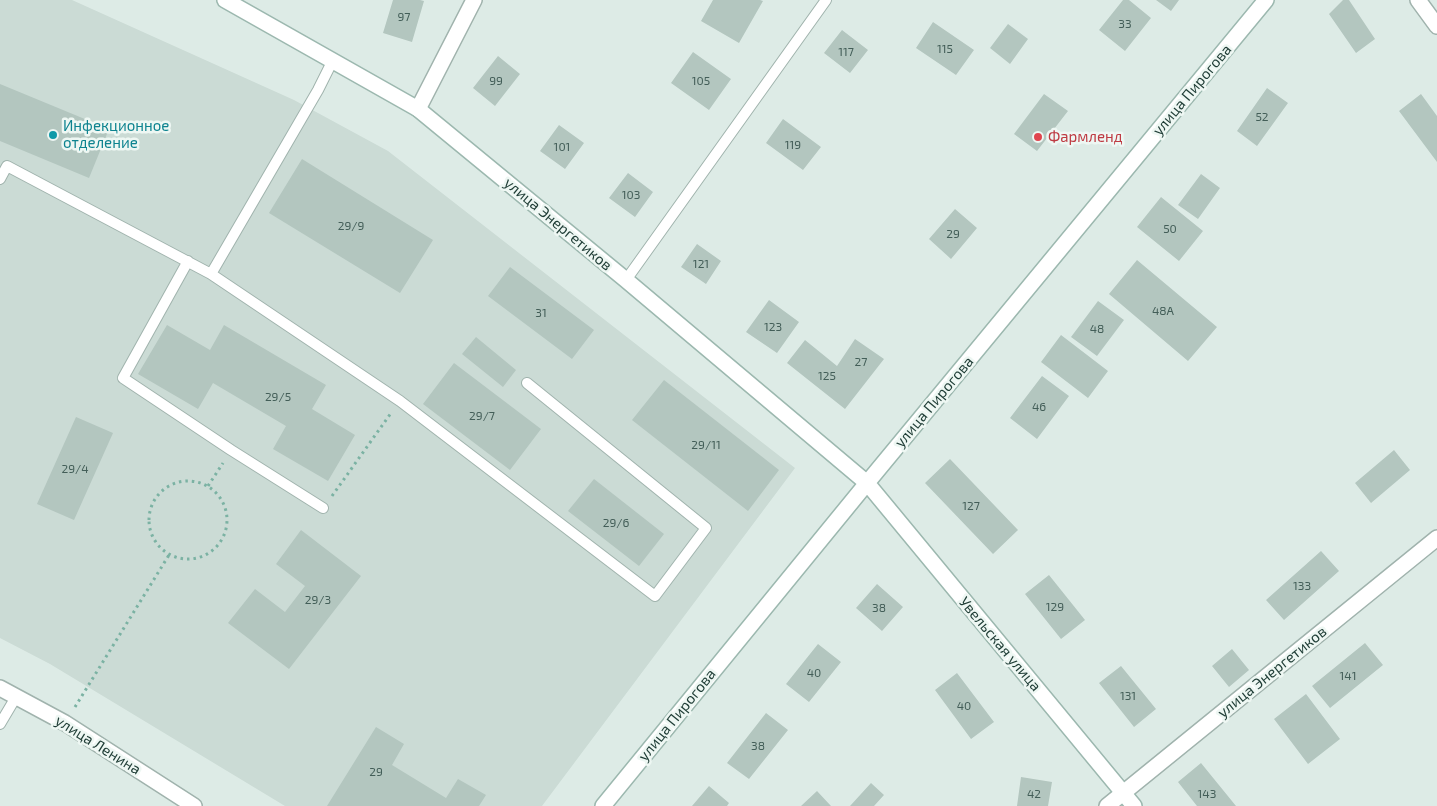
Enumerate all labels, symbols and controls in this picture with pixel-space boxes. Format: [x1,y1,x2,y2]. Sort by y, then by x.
house number: 97 [397,10,411,24]
house number: 33 [1118,17,1132,31]
street label: улица Пирогова [1149,41,1235,139]
house number: 115 [937,42,953,56]
house number: 117 [838,45,854,59]
house number: 99 [489,74,503,88]
house number: 105 [692,74,710,88]
house number: 52 [1255,110,1269,124]
place label: Инфекционное отделение [63,117,169,152]
place label: Фармленд [1048,128,1123,146]
marker: Инфекционное отделение [47,129,59,141]
marker: Фармленд [1032,131,1044,143]
house number: 119 [785,138,801,152]
house number: 101 [554,140,570,154]
street label: улица Энергетиков [500,174,616,274]
house number: 103 [622,188,640,202]
house number: 29/9 [338,219,364,233]
house number: 50 [1163,222,1177,236]
house number: 29 [946,227,960,241]
house number: 121 [693,257,709,271]
house number: 48А [1152,304,1174,318]
house number: 31 [535,306,547,320]
house number: 123 [764,320,782,334]
house number: 48 [1090,322,1104,336]
street label: улица Пирогова [891,353,977,451]
house number: 27 [855,355,867,369]
house number: 125 [818,369,836,383]
house number: 29/5 [265,390,291,404]
house number: 46 [1032,400,1046,414]
house number: 29/7 [469,409,495,423]
house number: 29/11 [691,438,721,452]
house number: 29/4 [61,462,89,476]
house number: 127 [962,499,980,513]
house number: 29/6 [603,516,629,530]
house number: 133 [1293,579,1311,593]
house number: 29/3 [305,593,331,607]
street label: Увельская улица [955,593,1045,695]
house number: 129 [1046,600,1064,614]
house number: 38 [872,601,886,615]
street label: улица Энергетиков [1214,623,1330,721]
street label: улица Пирогова [634,665,720,765]
house number: 40 [807,666,821,680]
house number: 141 [1340,669,1356,683]
house number: 131 [1120,689,1136,703]
house number: 40 [957,699,971,713]
street label: улица Ленина [52,711,144,779]
house number: 38 [751,739,765,753]
house number: 29 [369,765,383,779]
house number: 42 [1027,787,1041,801]
house number: 143 [1198,787,1216,801]

